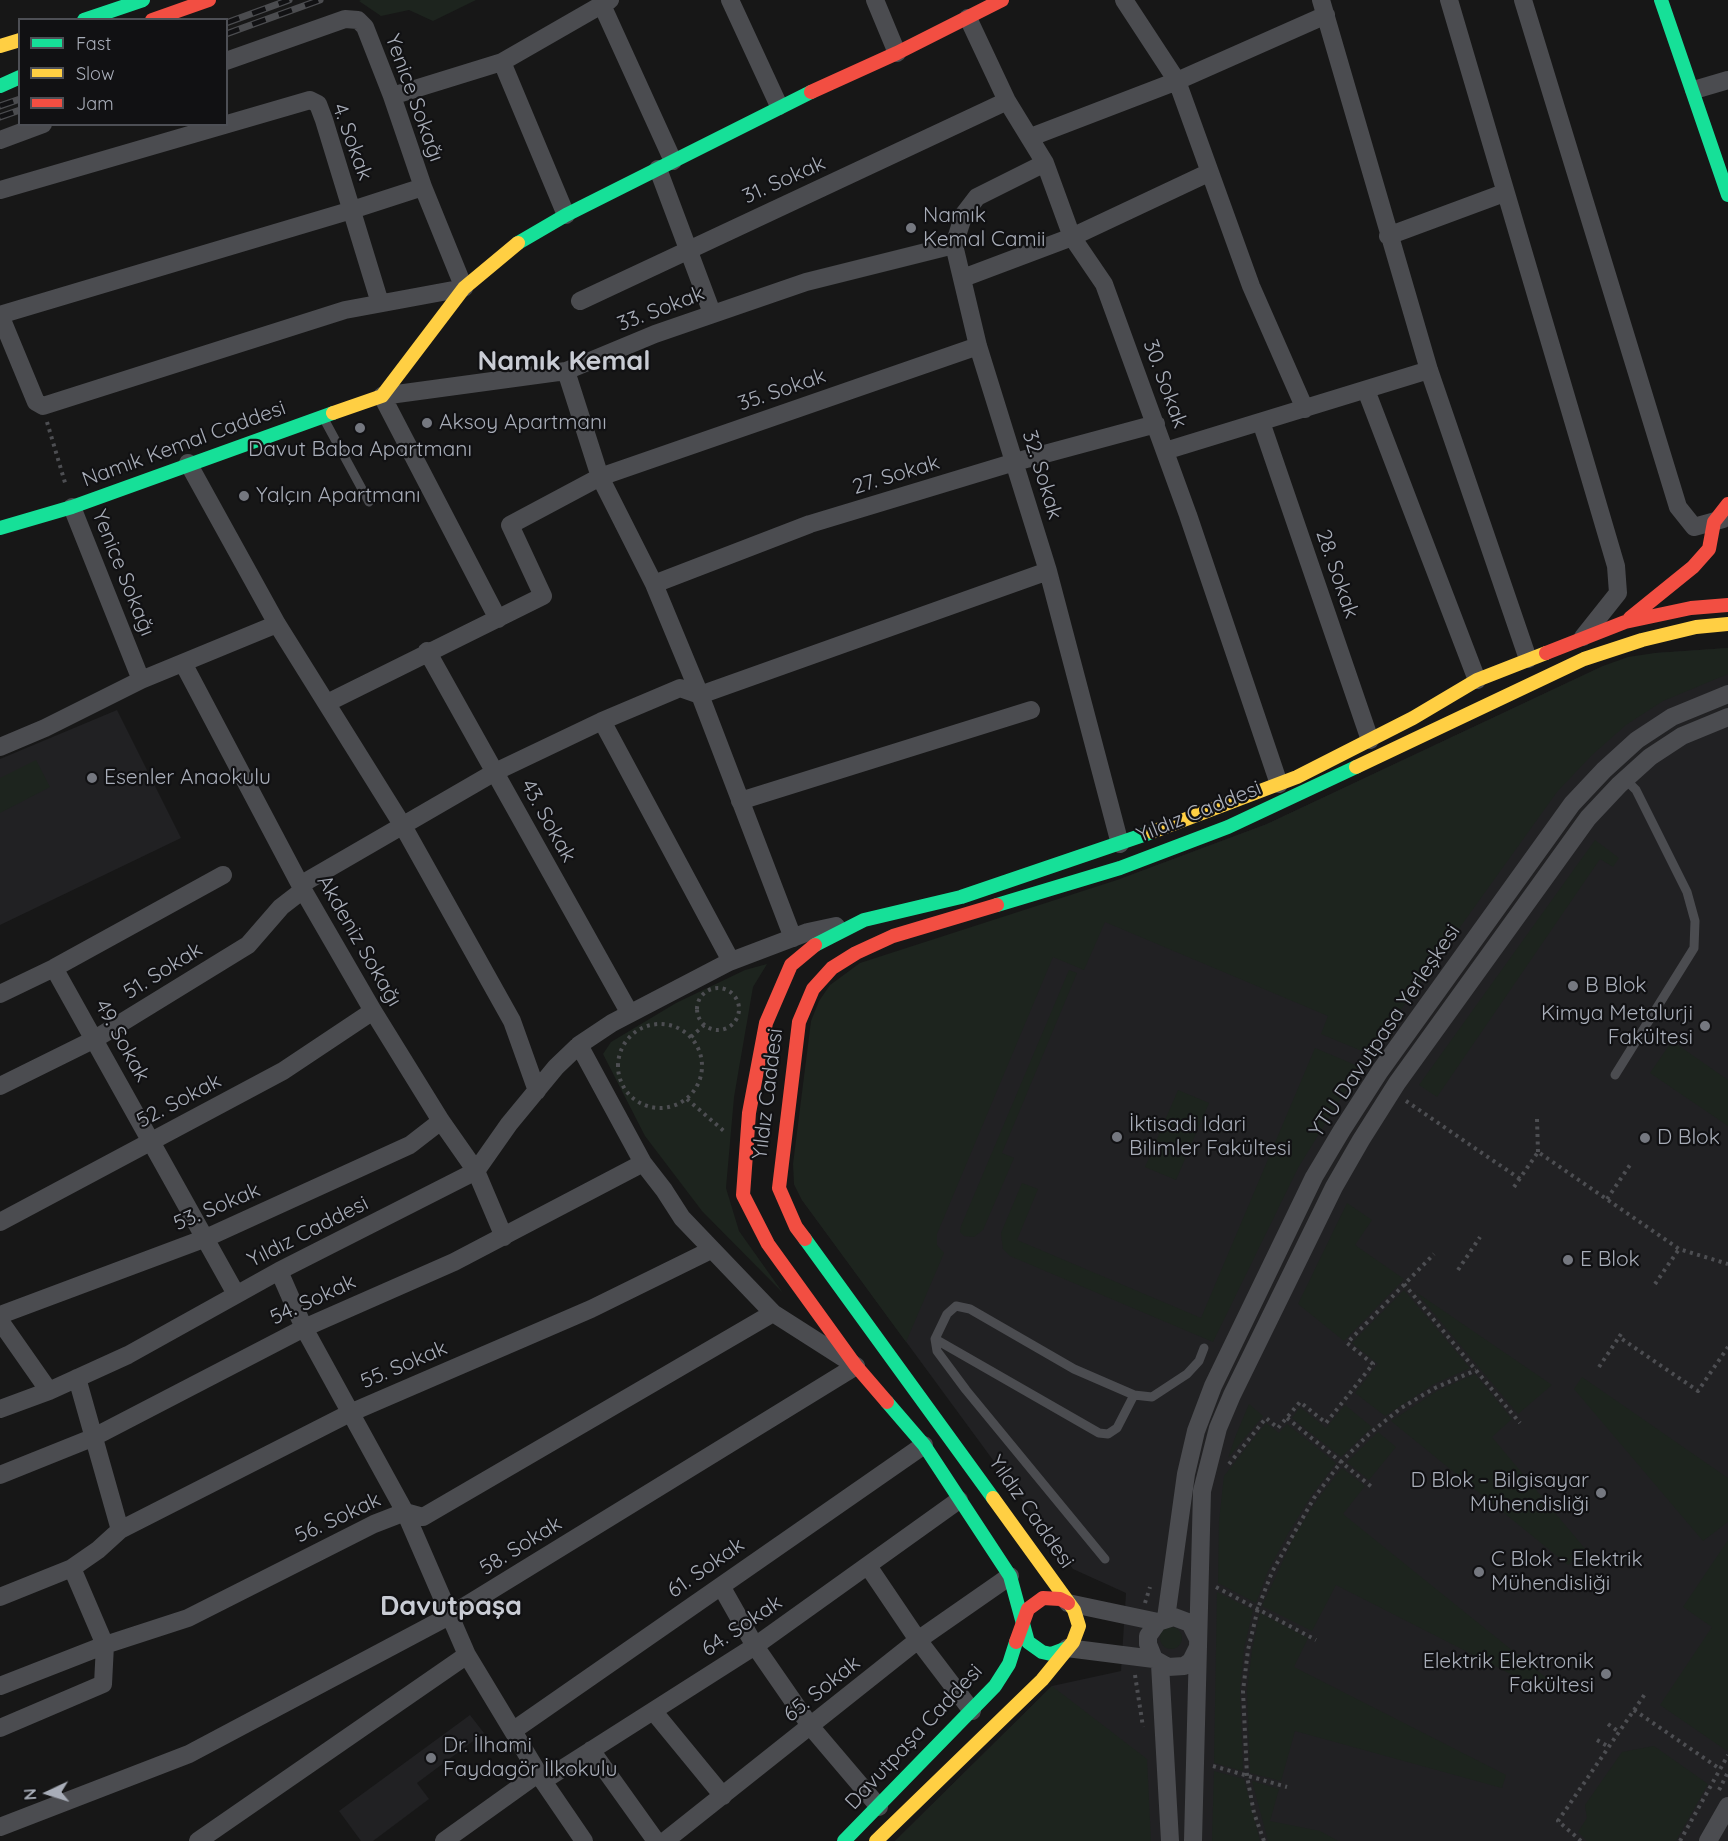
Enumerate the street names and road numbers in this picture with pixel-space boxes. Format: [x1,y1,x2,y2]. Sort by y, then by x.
street label: Yenice Sokağı [379,31,449,165]
street label: 4. Sokak [326,100,378,184]
street label: 31. Sokak [739,151,829,209]
street label: 33. Sokak [614,281,708,337]
street label: 30. Sokak [1137,336,1193,432]
street label: 35. Sokak [735,363,829,417]
street label: Namık Kemal Caddesi [79,395,289,493]
street label: 32. Sokak [1017,427,1067,523]
street label: 27. Sokak [849,450,943,500]
street label: Yenice Sokağı [86,506,160,640]
street label: 28. Sokak [1310,526,1364,622]
street label: 43. Sokak [515,775,581,867]
street label: Yıldız Caddesi [1133,776,1265,848]
street label: Akdeniz Sokağı [311,871,407,1011]
street label: YTU Davutpasa Yerleşkesi [1304,920,1466,1142]
street label: 51. Sokak [119,937,207,1005]
street label: 49. Sokak [89,995,155,1087]
street label: Yıldız Caddesi [747,1027,789,1161]
street label: 52. Sokak [132,1068,226,1134]
street label: 53. Sokak [170,1178,264,1236]
street label: Yıldız Caddesi [243,1191,373,1273]
street label: 54. Sokak [266,1269,360,1331]
street label: 55. Sokak [357,1336,451,1394]
street label: Yıldız Caddesi [983,1451,1079,1573]
street label: 56. Sokak [291,1487,385,1549]
street label: 58. Sokak [475,1511,567,1581]
street label: 61. Sokak [663,1532,749,1604]
street label: 64. Sokak [697,1590,787,1662]
street label: 65. Sokak [779,1650,865,1728]
street label: Davutpaşa Caddesi [840,1659,988,1815]

